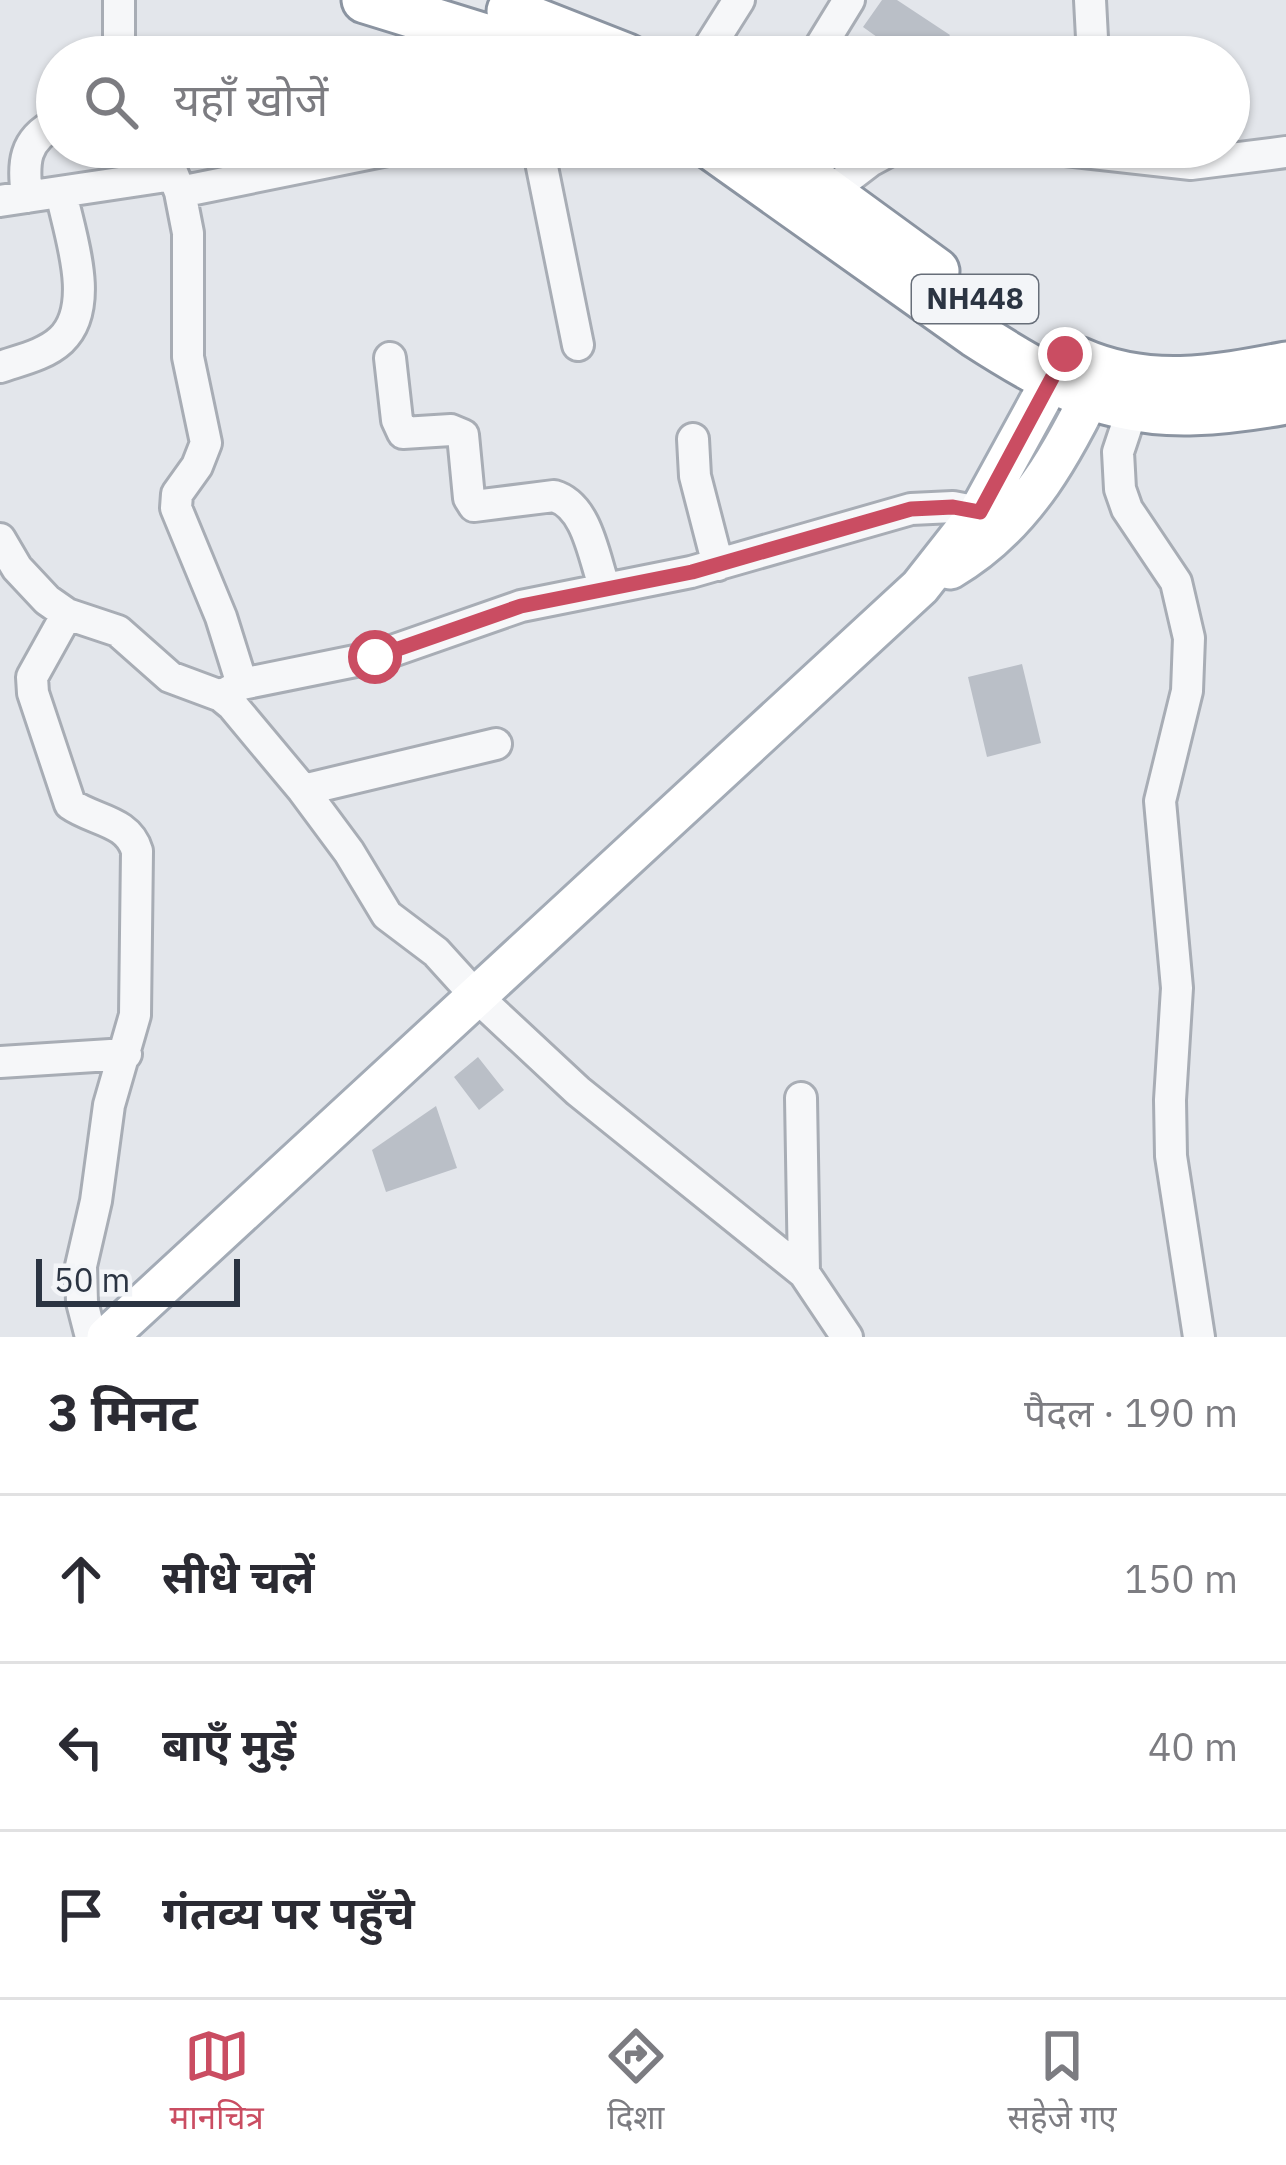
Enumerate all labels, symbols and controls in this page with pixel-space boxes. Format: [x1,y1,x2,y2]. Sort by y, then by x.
search box [36,36,1250,168]
icon: search [78,69,144,135]
text: यहाँ खोजें [174,70,328,128]
road number: NH448 [912,275,1038,323]
route end [1038,327,1092,381]
route start [348,630,402,684]
scale bar [36,1253,240,1306]
text: 50 m [54,1258,130,1301]
text: 3 मिनट [48,1379,198,1445]
text: पैदल · 190 m [1024,1387,1238,1438]
icon: ahead [48,1546,114,1612]
text: सीधे चलें [162,1547,314,1605]
text: 150 m [1125,1553,1238,1604]
icon: left [48,1714,114,1780]
text: बाएँ मुड़ें [162,1715,296,1773]
text: 40 m [1148,1721,1238,1772]
icon: arrive [48,1882,114,1948]
text: गंतव्य पर पहुँचे [162,1883,415,1941]
tab: मानचित्र [169,2023,264,2142]
tab: दिशा [603,2023,669,2142]
tab: सहेजे गए [1008,2023,1117,2142]

